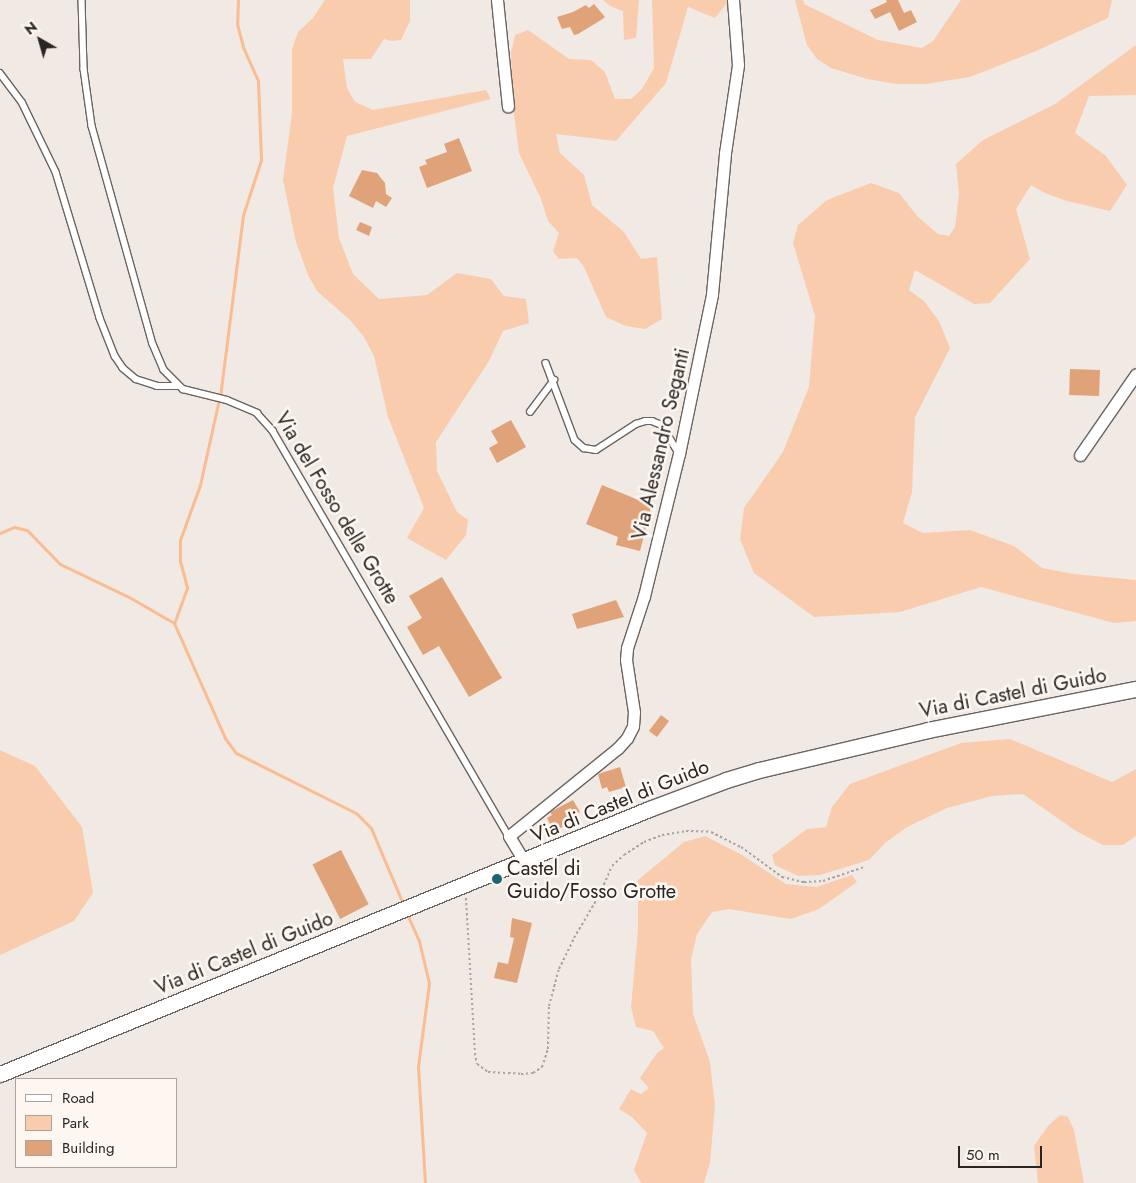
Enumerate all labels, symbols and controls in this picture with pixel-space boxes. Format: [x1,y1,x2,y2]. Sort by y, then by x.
north arrow [15,15,65,65]
text: N [20,17,41,39]
street label: Via Alessandro Seganti [627,346,695,542]
street label: Via del Fosso delle Grotte [270,408,404,608]
street label: Via di Castel di Guido [918,663,1108,723]
street label: Via di Castel di Guido [528,754,712,848]
place label: Castel di Guido/Fosso Grotte [507,856,676,903]
marker: Castel di Guido/Fosso Grotte [491,873,503,885]
street label: Via di Castel di Guido [152,906,336,1000]
legend [15,1078,178,1168]
text: Road [62,1087,94,1109]
text: Park [62,1112,89,1134]
scale bar [961,1136,1045,1168]
text: Building [62,1137,114,1159]
text: 50 m [966,1144,1000,1166]

